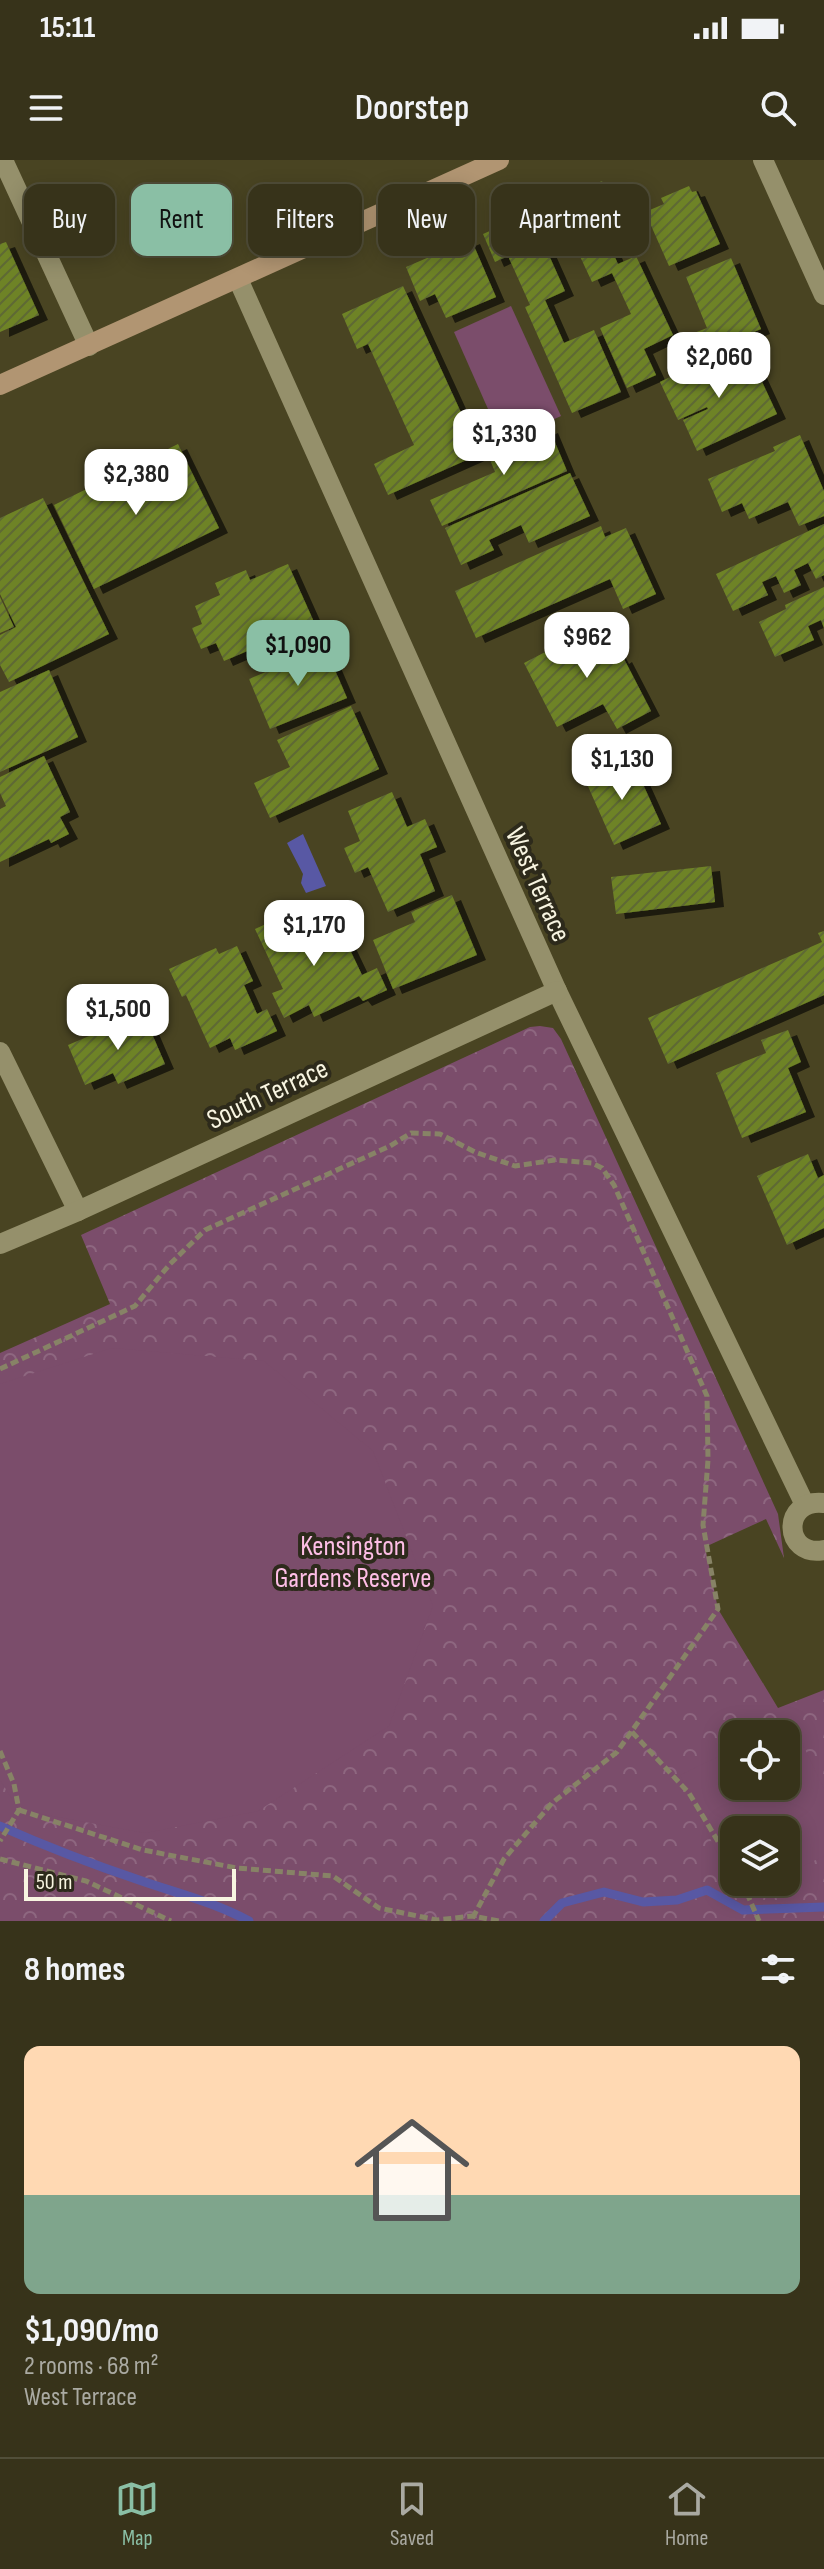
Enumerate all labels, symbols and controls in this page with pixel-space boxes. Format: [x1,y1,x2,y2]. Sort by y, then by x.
text: 15:11 [40,10,95,46]
icon: menu [24,86,68,130]
icon: search [756,86,800,130]
text: Doorstep [355,87,469,130]
chip: Buy [24,184,115,256]
chip: Rent [131,184,232,256]
chip: Filters [248,184,362,256]
chip: New [378,184,475,256]
chip: Apartment [491,184,649,256]
pin: $2,060 [654,332,784,400]
text: $2,060 [685,342,753,373]
pin: $1,330 [439,409,569,477]
text: $1,330 [471,419,537,450]
pin: $2,380 [71,449,201,517]
text: $2,380 [103,459,169,490]
pin: $962 [540,612,634,680]
pin: $1,090 [233,620,363,688]
text: $962 [562,622,612,653]
text: $1,090 [265,630,331,661]
pin: $1,130 [557,734,687,802]
text: $1,130 [590,744,654,775]
street label: West Terrace [498,822,577,947]
pin: $1,170 [249,900,379,968]
text: $1,170 [282,910,346,941]
pin: $1,500 [53,984,183,1052]
text: $1,500 [85,994,151,1025]
street label: South Terrace [202,1052,333,1137]
park label: Kensington Gardens Reserve [275,1530,431,1595]
map controls [720,1720,800,1896]
button: locate [720,1720,800,1800]
button: layers [720,1816,800,1896]
scale bar [24,1865,236,1901]
text: 50 m [36,1869,72,1896]
icon: filters [756,1947,800,1991]
text: 8 homes [24,1949,125,1990]
icon: home [340,2098,484,2242]
text: $1,090/mo [24,2310,159,2351]
text: 2 rooms · 68 m² [24,2351,159,2382]
text: West Terrace [24,2382,137,2413]
tab: Map [115,2477,159,2552]
tab: Saved [390,2477,434,2552]
tab: Home [665,2477,709,2552]

